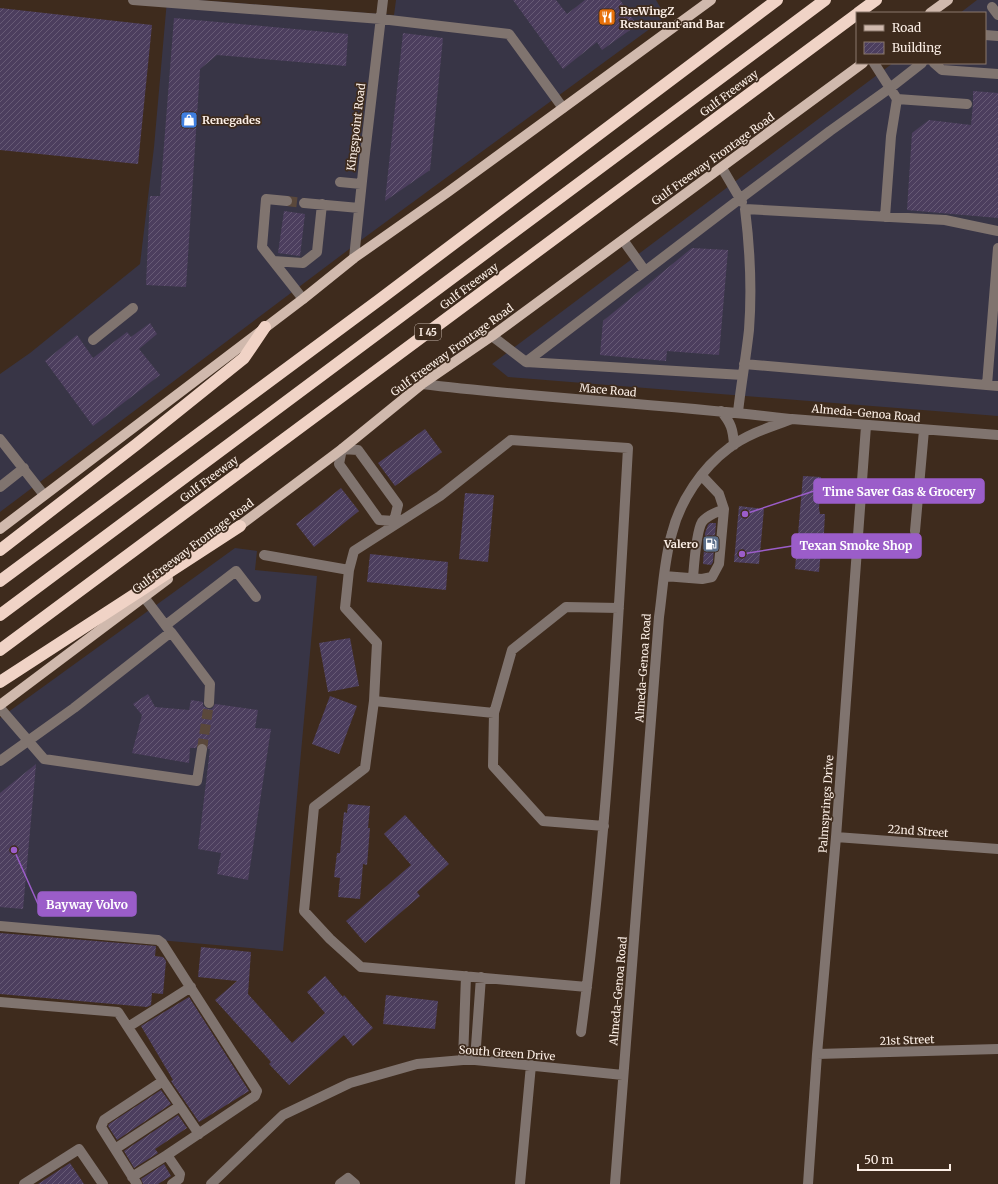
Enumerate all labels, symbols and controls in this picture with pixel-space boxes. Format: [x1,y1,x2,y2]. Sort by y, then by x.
place label: BreWingZ Restaurant and Bar [620,4,725,31]
restaurant icon: BreWingZ Restaurant and Bar [597,7,617,27]
legend [856,12,986,64]
text: Road [892,20,921,35]
text: Building [892,40,942,55]
street label: Gulf Freeway [697,66,761,119]
street label: Kingspoint Road [344,82,368,172]
shop icon: Renegades [179,110,199,130]
street label: Gulf Freeway Frontage Road [649,110,777,208]
place label: Renegades [202,113,261,127]
street label: Gulf Freeway [437,259,501,312]
street label: Gulf Freeway Frontage Road [388,301,516,399]
road number: I 45 [415,324,441,340]
street label: Mace Road [579,381,638,400]
street label: Almeda-Genoa Road [810,401,921,425]
street label: Gulf Freeway [177,452,241,505]
callout: Time Saver Gas & Grocery [814,479,984,503]
text: Time Saver Gas & Grocery [822,484,976,499]
street label: Gulf Freeway Frontage Road [130,496,257,596]
fuel station icon: Valero [701,534,721,554]
callout: Texan Smoke Shop [792,534,921,558]
place label: Valero [663,537,698,551]
text: Texan Smoke Shop [800,538,913,553]
street label: Almeda-Genoa Road [632,613,654,724]
street label: Palmsprings Drive [816,754,836,853]
street label: 22nd Street [887,822,950,840]
callout: Bayway Volvo [38,892,136,916]
text: Bayway Volvo [46,897,128,912]
street label: Almeda-Genoa Road [606,936,630,1047]
street label: 21st Street [879,1032,935,1048]
street label: South Green Drive [458,1043,556,1063]
scale bar [858,1146,950,1172]
text: 50 m [864,1152,893,1167]

